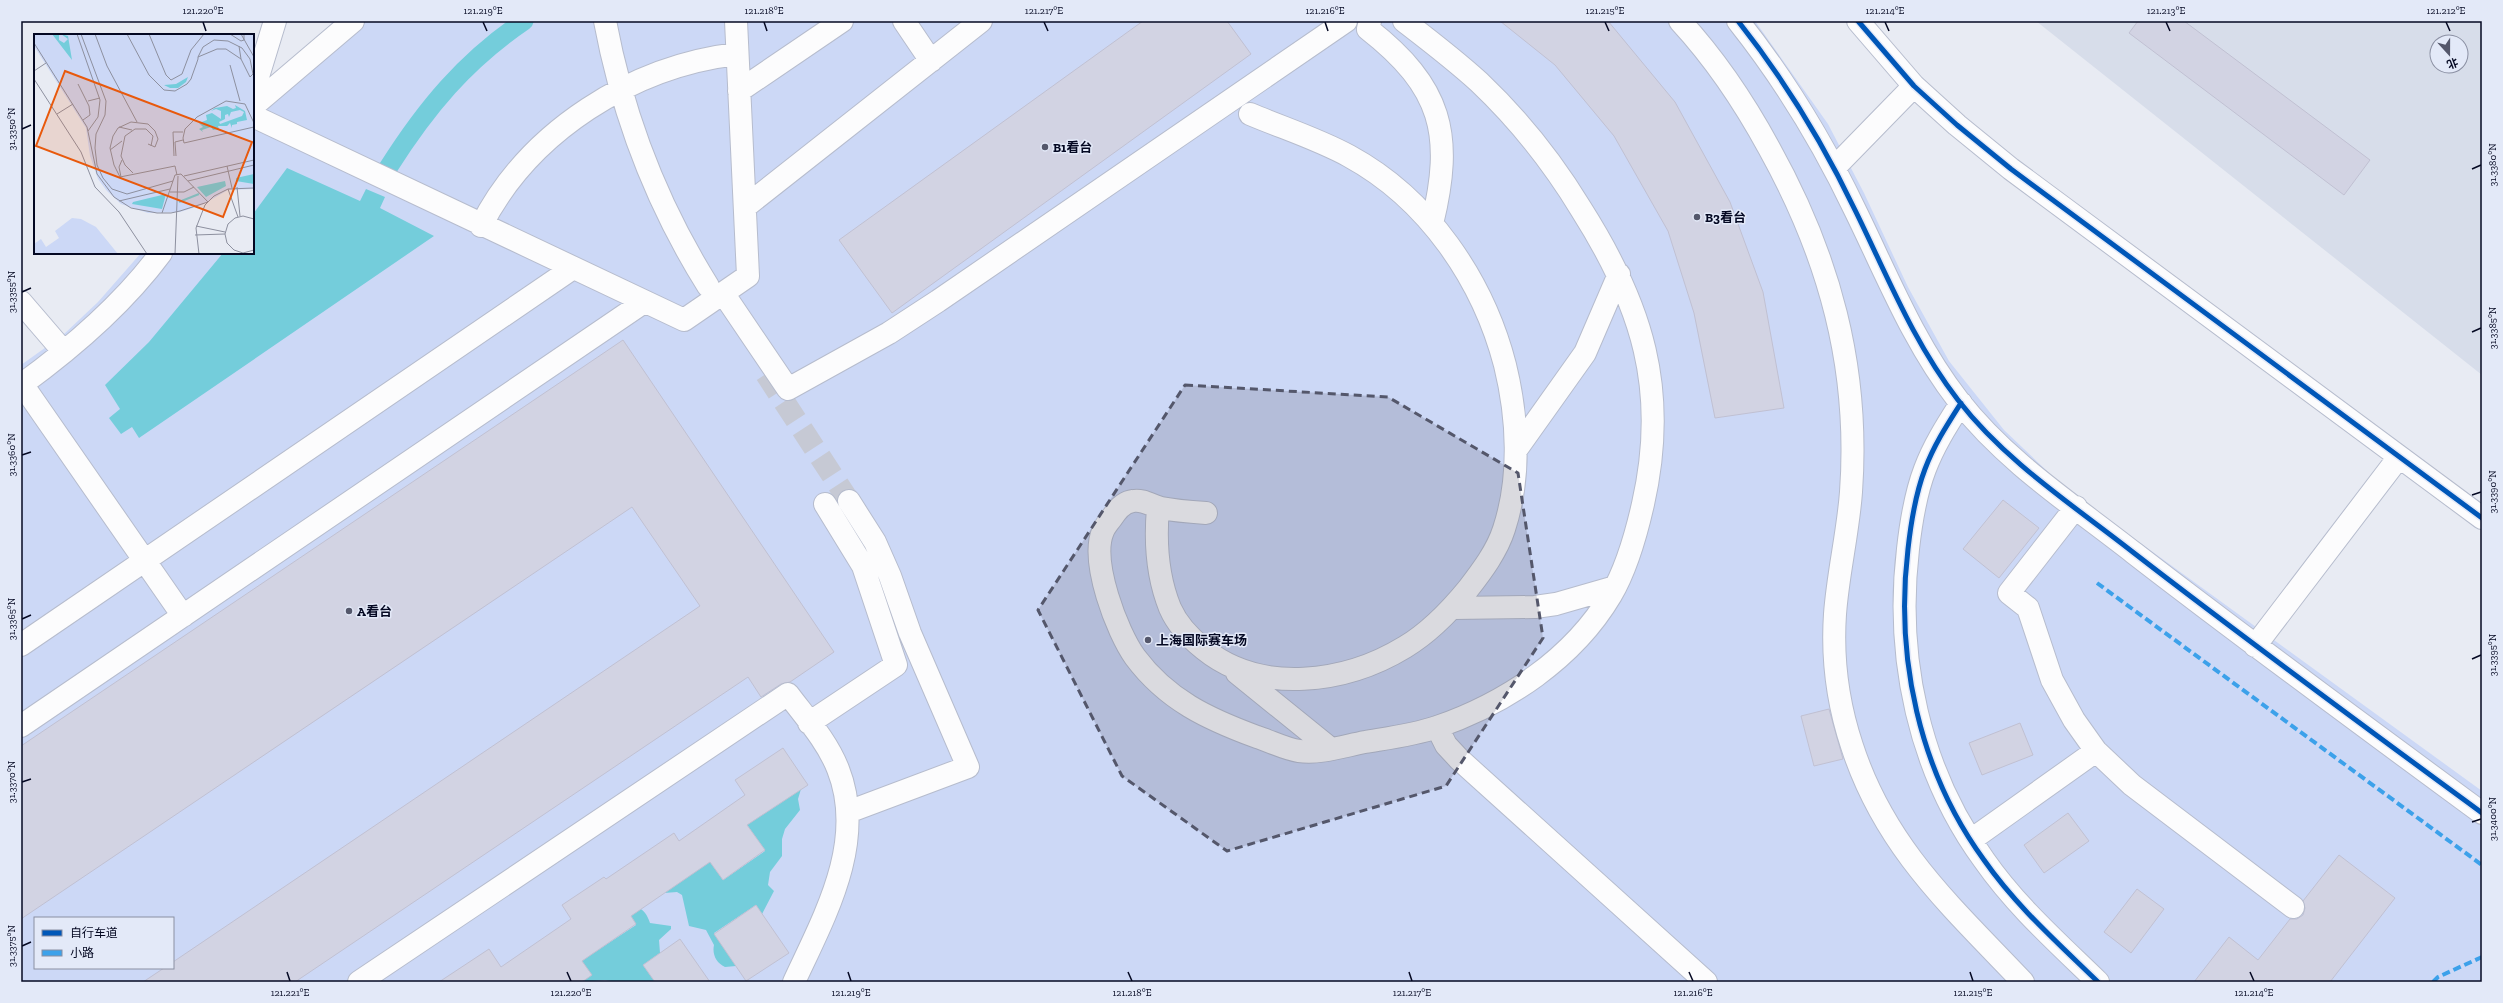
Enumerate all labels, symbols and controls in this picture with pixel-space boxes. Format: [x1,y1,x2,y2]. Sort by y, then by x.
text: 121.220°E [183,5,224,17]
text: 121.219°E [463,5,503,17]
text: 121.218°E [744,5,784,17]
text: 121.217°E [1025,5,1063,17]
text: 121.216°E [1305,5,1345,17]
text: 121.215°E [1586,5,1625,17]
text: 121.214°E [1866,5,1905,17]
text: 121.213°E [2147,5,2185,17]
text: 121.212°E [2427,5,2466,17]
inset map [34,34,254,254]
north arrow [2429,34,2469,74]
text: 北 [2445,55,2460,71]
text: 31.3350°N [6,107,18,150]
place label: B1看台 [1053,140,1092,155]
marker: B1看台 [1040,142,1050,152]
text: 31.3380°N [2487,143,2499,187]
place label: B3看台 [1705,210,1746,225]
marker: B3看台 [1692,212,1702,222]
text: 31.3355°N [6,270,18,313]
text: 31.3385°N [2487,306,2499,349]
text: 31.3360°N [6,433,18,477]
text: 31.3390°N [2487,470,2499,514]
text: 31.3365°N [6,597,18,640]
place label: A看台 [357,604,392,619]
marker: A看台 [344,606,354,616]
place label: 上海国际赛车场 [1156,633,1247,648]
text: 31.3395°N [2487,633,2499,676]
marker: 上海国际赛车场 [1143,635,1153,645]
text: 31.3370°N [6,760,18,803]
text: 31.3400°N [2487,796,2499,841]
legend [34,917,174,969]
text: 31.3375°N [6,924,18,967]
text: 自行车道 [70,926,118,940]
text: 小路 [70,946,94,960]
text: 121.221°E [271,987,309,999]
text: 121.220°E [551,987,592,999]
text: 121.219°E [831,987,871,999]
text: 121.218°E [1112,987,1152,999]
text: 121.217°E [1393,987,1431,999]
text: 121.216°E [1673,987,1713,999]
text: 121.215°E [1954,987,1993,999]
text: 121.214°E [2235,987,2274,999]

